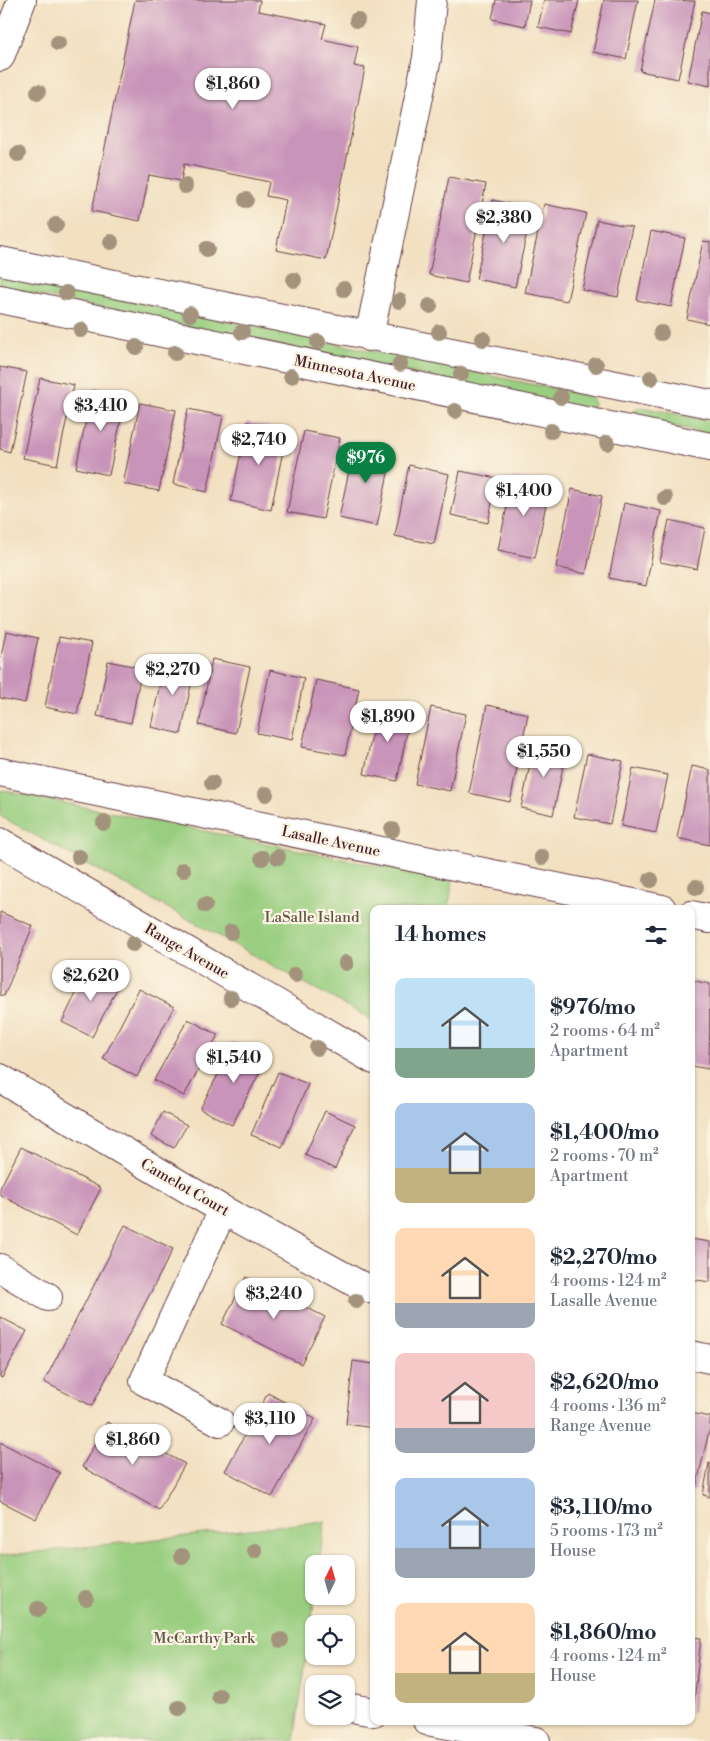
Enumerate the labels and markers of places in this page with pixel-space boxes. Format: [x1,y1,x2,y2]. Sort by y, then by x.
pin: $1,860 [192,68,274,110]
pin: $2,380 [463,202,545,244]
pin: $3,410 [60,390,142,432]
pin: $2,740 [218,424,300,466]
pin: $976 [336,442,396,484]
pin: $1,400 [483,474,565,517]
pin: $2,270 [132,654,214,696]
pin: $1,890 [347,700,429,743]
pin: $1,550 [503,736,585,778]
pin: $2,620 [50,960,132,1002]
pin: $1,540 [193,1042,275,1084]
pin: $3,240 [233,1278,315,1320]
pin: $3,110 [229,1402,311,1445]
pin: $1,860 [92,1424,174,1466]

